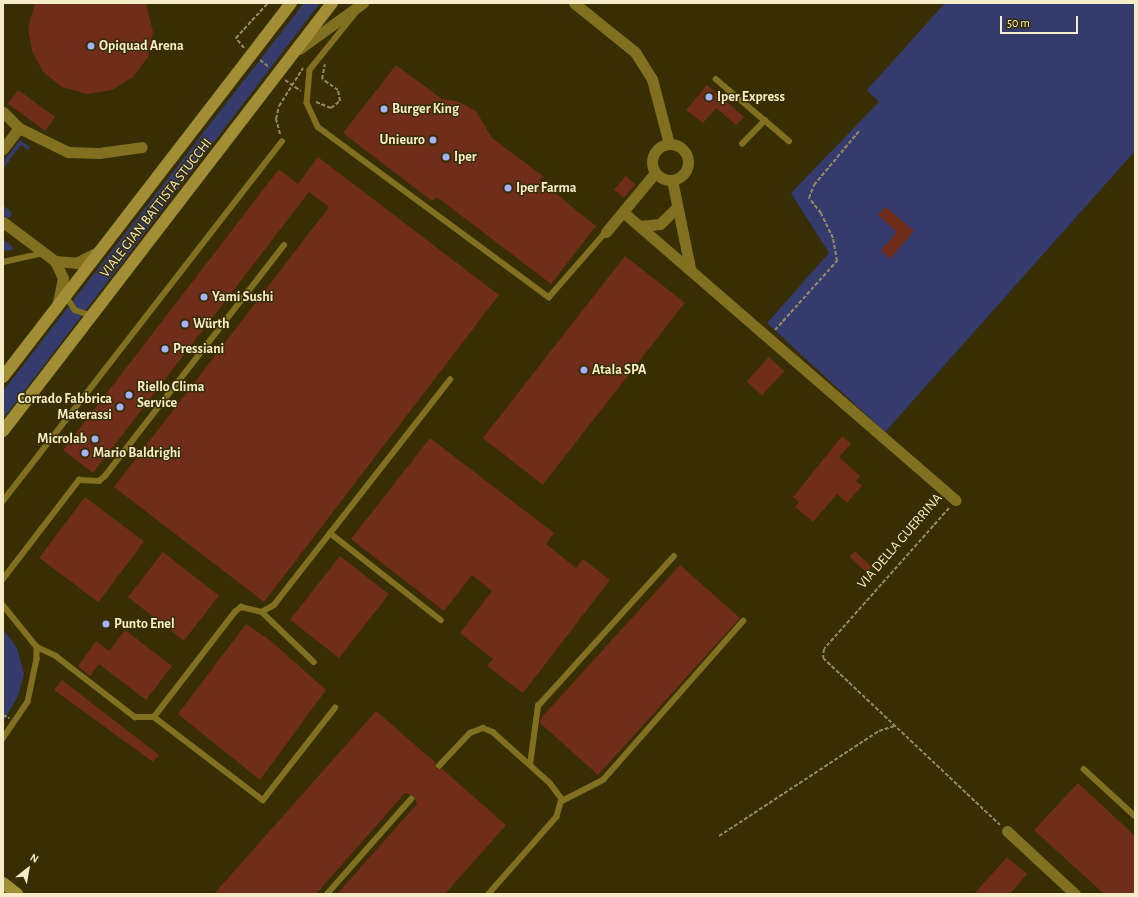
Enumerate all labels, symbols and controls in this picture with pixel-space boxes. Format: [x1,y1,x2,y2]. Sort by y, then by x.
scale bar [1002,8,1080,34]
text: 50 m [1007,17,1030,29]
place label: Opiquad Arena [99,38,184,54]
marker: Opiquad Arena [86,41,96,51]
place label: Iper Express [717,89,785,105]
marker: Iper Express [704,92,714,102]
place label: Burger King [392,101,459,117]
marker: Burger King [379,104,389,114]
place label: Unieuro [380,132,425,148]
street label: VIALE GIAN BATTISTA STUCCHI [96,135,216,281]
marker: Unieuro [428,135,438,145]
place label: Iper [454,149,477,165]
marker: Iper [441,152,451,162]
place label: Iper Farma [516,180,576,196]
marker: Iper Farma [503,183,513,193]
place label: Yami Sushi [212,289,273,305]
marker: Yami Sushi [199,292,209,302]
place label: Würth [193,316,229,332]
marker: Würth [180,319,190,329]
place label: Pressiani [173,341,224,357]
marker: Pressiani [160,344,170,354]
place label: Atala SPA [592,362,646,378]
marker: Atala SPA [579,365,589,375]
place label: Riello Clima Service [137,379,205,412]
marker: Riello Clima Service [124,390,134,400]
place label: Corrado Fabbrica Materassi [18,391,112,424]
marker: Corrado Fabbrica Materassi [115,402,125,412]
place label: Microlab [37,431,87,447]
marker: Microlab [90,434,100,444]
place label: Mario Baldrighi [93,445,181,461]
marker: Mario Baldrighi [80,448,90,458]
street label: VIA DELLA GUERRINA [854,490,946,592]
place label: Punto Enel [114,616,175,632]
marker: Punto Enel [101,619,111,629]
north arrow [8,849,48,889]
text: N [28,852,41,865]

